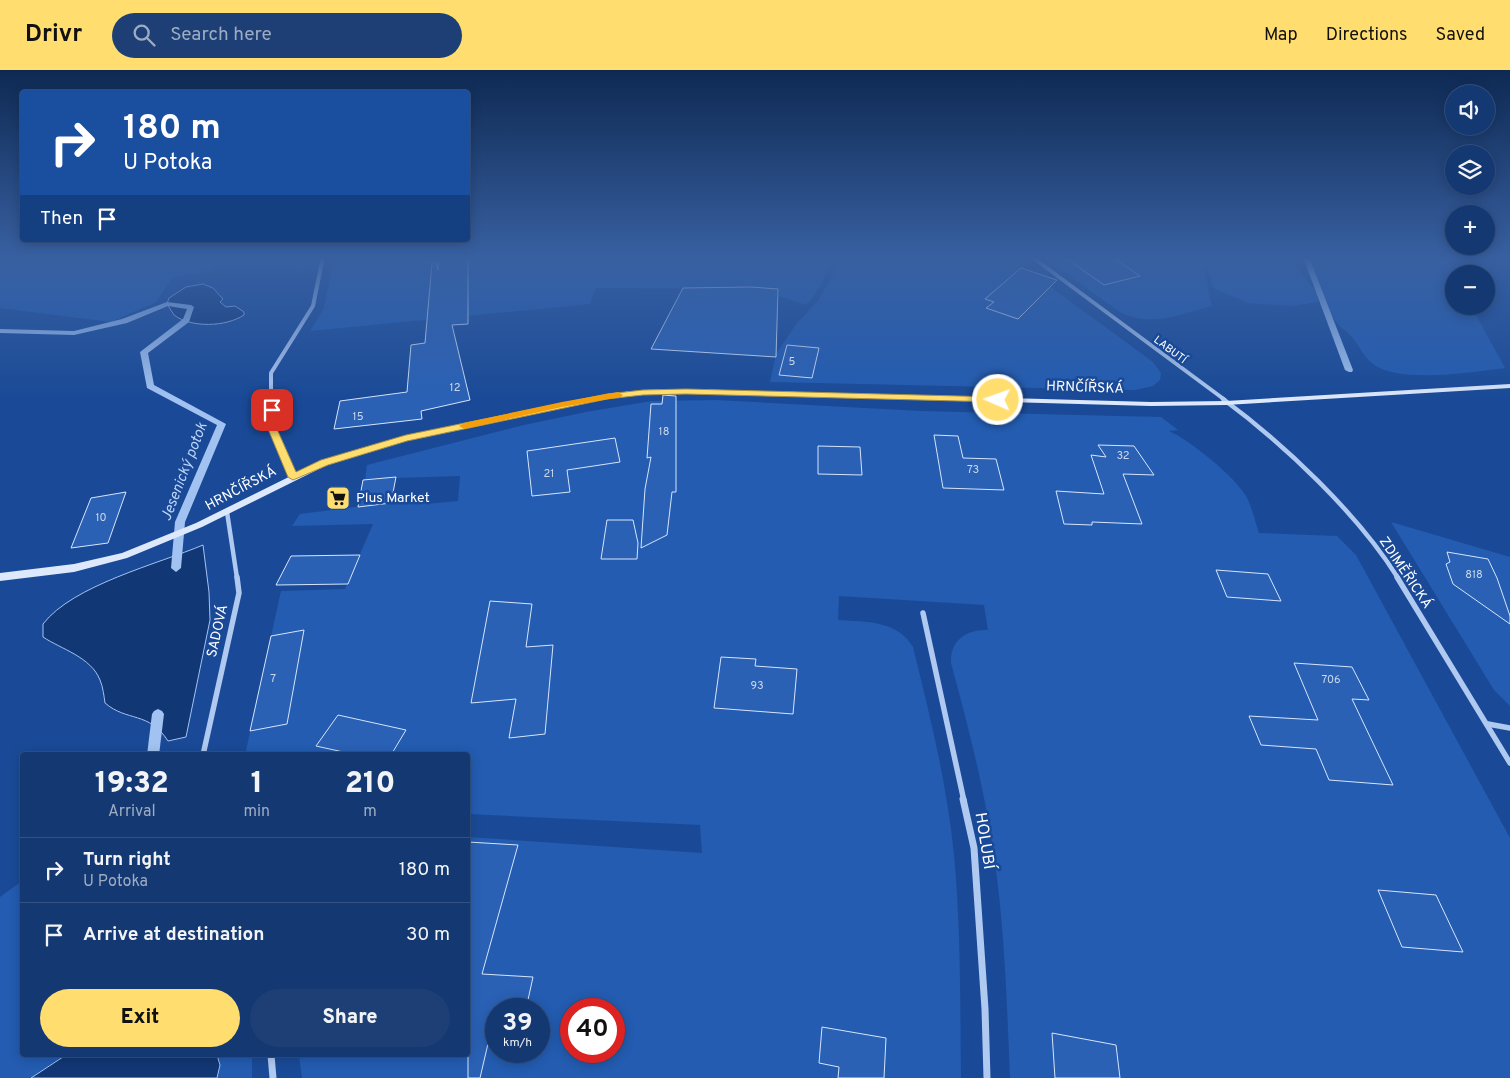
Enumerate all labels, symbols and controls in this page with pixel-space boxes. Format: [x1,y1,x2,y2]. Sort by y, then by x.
search box [112,13,462,58]
text: Drivr [25,20,82,50]
icon: search [130,21,158,49]
text: Search here [170,23,272,47]
text: Map [1264,24,1298,47]
text: Directions [1326,24,1408,47]
text: Saved [1436,24,1485,47]
map controls [1445,85,1495,315]
button: sound [1445,85,1495,135]
text: 180 m [123,107,221,151]
icon: right [40,110,105,175]
button: layers [1445,145,1495,195]
text: U Potoka [123,150,212,177]
icon: arrive [93,205,121,233]
button: + [1445,205,1495,255]
text: Then [40,207,83,231]
button: − [1445,265,1495,315]
street label: LABUTÍ [1151,332,1191,367]
house number: 5 [789,355,796,369]
position arrow [971,373,1023,425]
street label: HRNČÍŘSKÁ [1046,377,1124,398]
house number: 12 [450,381,460,395]
pin [251,389,293,431]
icon: arrive [258,396,286,424]
house number: 15 [353,410,364,424]
water label: Jesenický potok [157,420,213,524]
house number: 18 [659,425,669,439]
house number: 32 [1116,449,1130,463]
street label: HRNČÍŘSKÁ [202,462,279,515]
house number: 73 [967,463,979,477]
house number: 21 [544,467,554,481]
supermarket icon: Plus Market [325,485,351,511]
place label: Plus Market [356,490,430,507]
house number: 10 [95,511,107,525]
street label: ZDIMĚŘICKÁ [1375,533,1436,612]
house number: 818 [1465,568,1483,582]
street label: SADOVÁ [203,603,232,659]
house number: 7 [270,672,276,686]
house number: 706 [1321,673,1341,687]
house number: 93 [750,679,764,693]
text: 19:32 [95,766,169,803]
text: 1 [251,766,263,803]
text: 210 [345,766,395,803]
text: Arrival [108,802,156,822]
text: min [243,802,270,822]
text: m [363,802,377,822]
street label: HOLUBÍ [970,811,1001,872]
text: Turn right [83,848,171,872]
icon: right [40,856,68,884]
text: 180 m [399,858,450,882]
text: U Potoka [83,872,148,892]
icon: arrive [40,921,68,949]
text: Arrive at destination [83,923,264,947]
text: 30 m [406,923,450,947]
button: Exit [40,989,240,1047]
button: Share [250,989,450,1047]
speed limit sign: 40 [560,998,625,1063]
text: 39 [502,1008,533,1040]
text: km/h [503,1035,532,1051]

